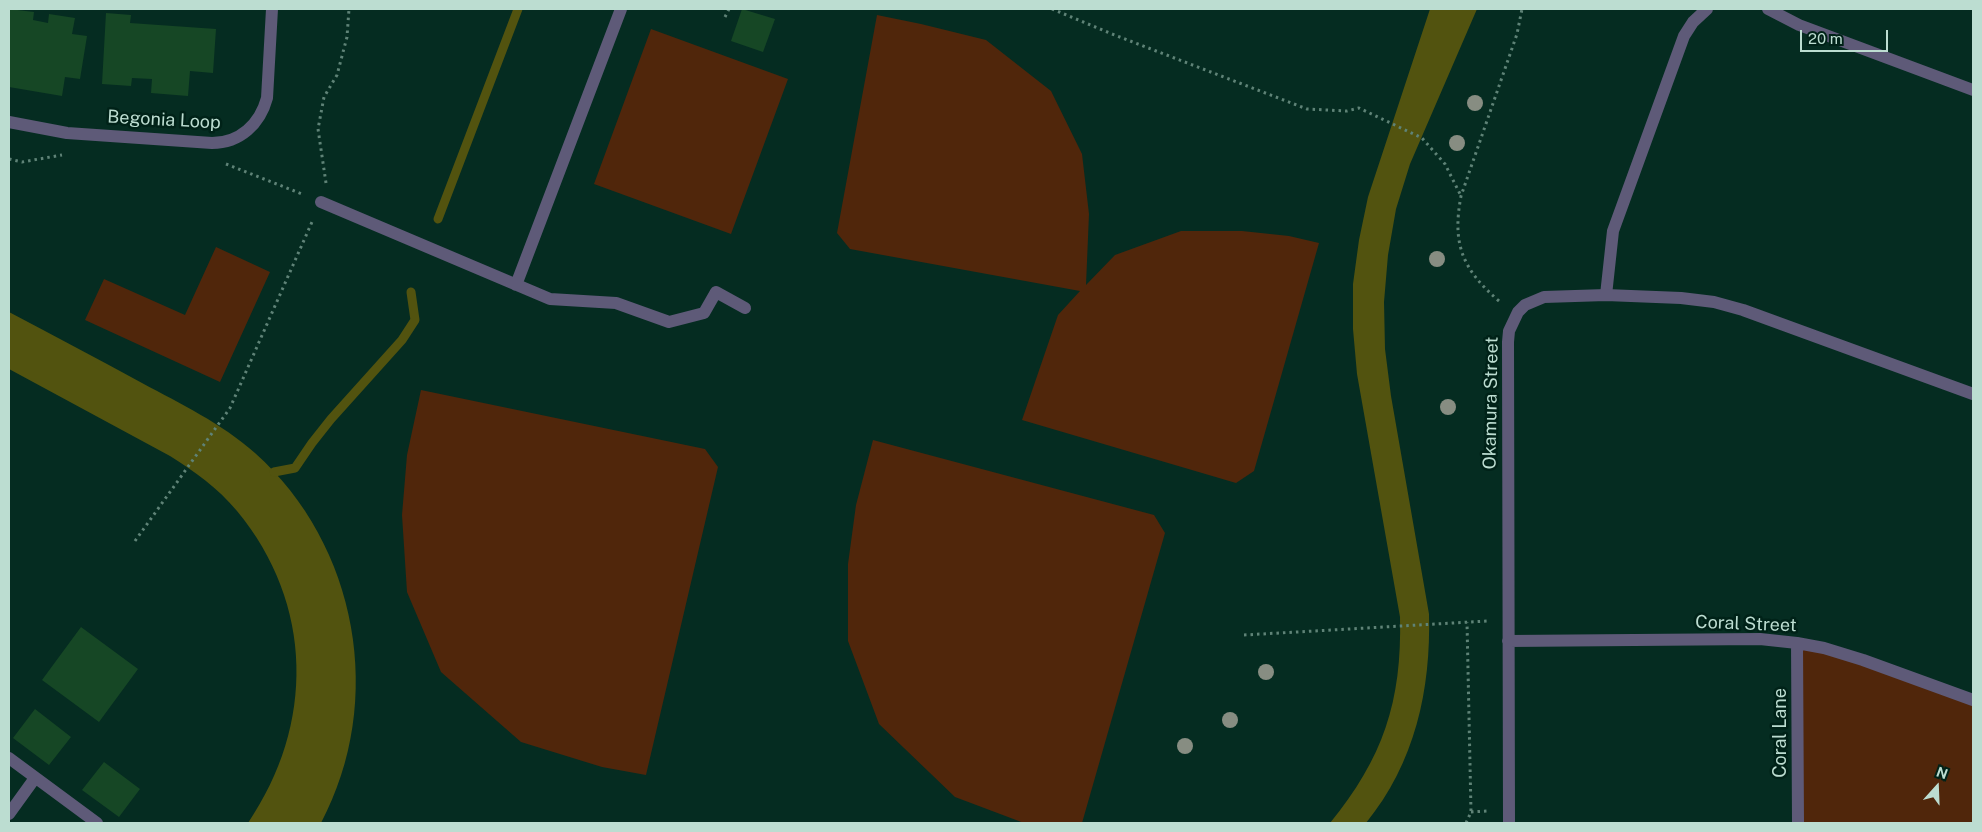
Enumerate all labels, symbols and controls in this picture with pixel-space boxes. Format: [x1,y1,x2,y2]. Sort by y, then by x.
scale bar [1802,20,1890,52]
text: 20 m [1808,30,1843,47]
street label: Begonia Loop [107,106,221,134]
street label: Okamura Street [1479,336,1503,470]
street label: Coral Street [1695,611,1797,637]
street label: Coral Lane [1769,688,1791,778]
north arrow [1912,762,1962,812]
text: N [1934,764,1950,782]

